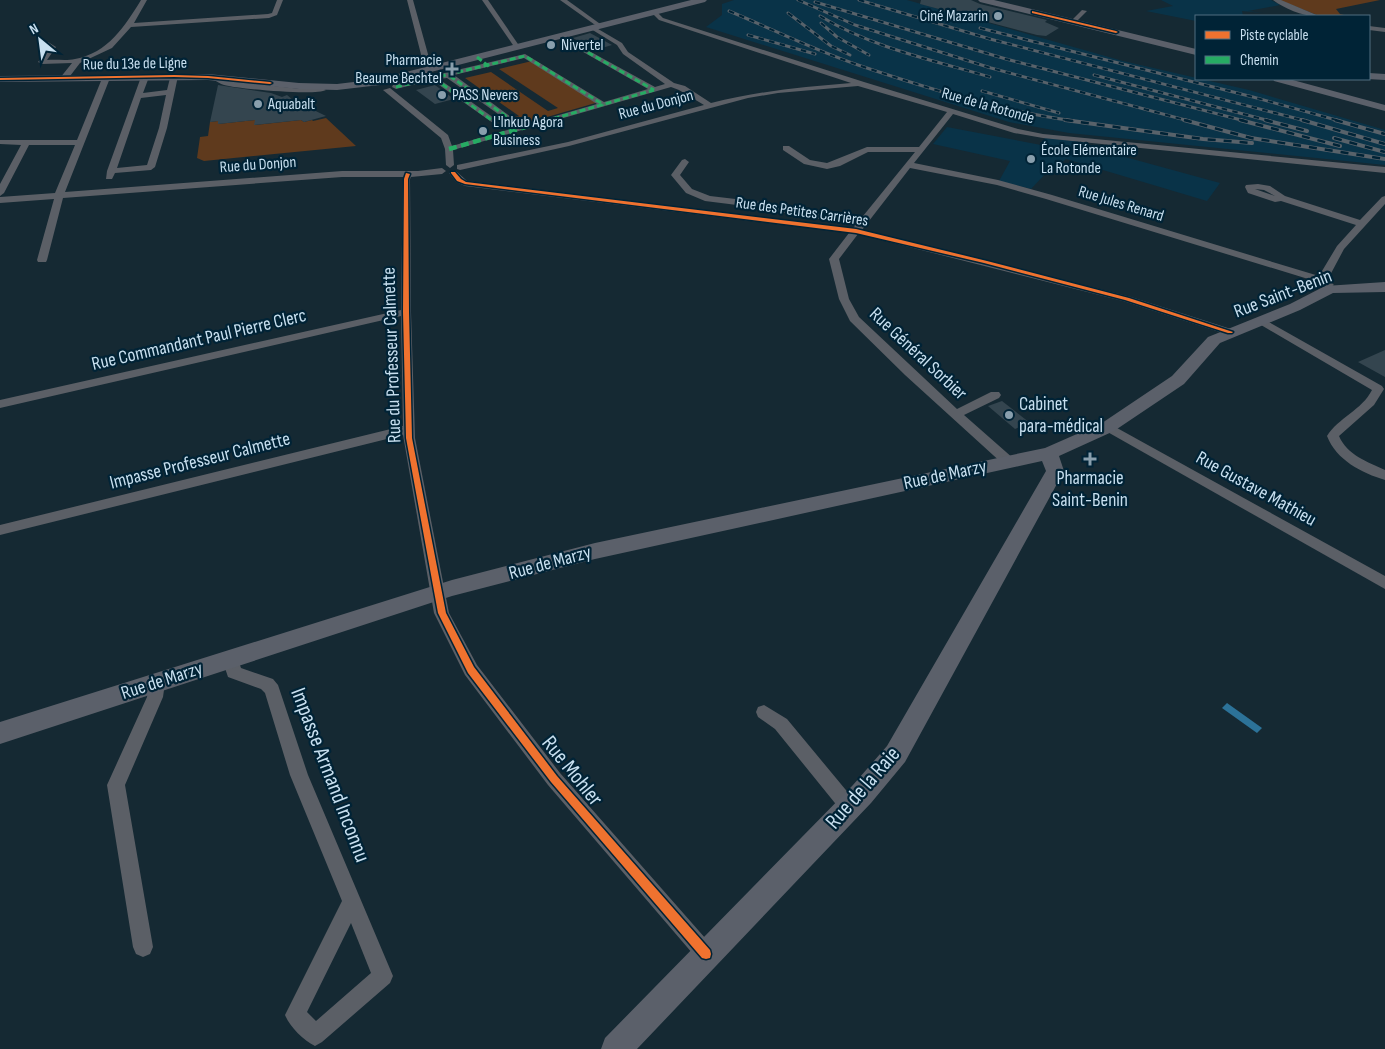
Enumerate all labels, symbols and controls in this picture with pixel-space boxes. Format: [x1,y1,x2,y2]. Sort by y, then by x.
place label: Ciné Mazarin [919,7,988,26]
marker: Ciné Mazarin [992,10,1004,22]
north arrow [15,15,65,65]
legend [1195,15,1370,80]
text: N [27,20,41,38]
text: Piste cyclable [1240,26,1309,45]
place label: Nivertel [561,36,604,55]
marker: Nivertel [545,39,557,51]
place label: Pharmacie Beaume Bechtel [355,51,442,88]
text: Chemin [1240,51,1279,70]
street label: Rue du 13e de Ligne [83,54,187,74]
marker: Pharmacie Beaume Bechtel [446,63,458,75]
street label: Rue de la Rotonde [939,84,1037,128]
place label: PASS Nevers [452,86,519,105]
street label: Rue du Donjon [617,86,695,124]
marker: PASS Nevers [436,89,448,101]
place label: Aquabalt [267,95,315,114]
marker: Aquabalt [252,98,264,110]
place label: L'Inkub Agora Business [493,113,563,150]
marker: L'Inkub Agora Business [477,125,489,137]
place label: École Elémentaire La Rotonde [1041,141,1137,178]
street label: Rue du Donjon [219,153,297,177]
marker: École Elémentaire La Rotonde [1025,153,1037,165]
street label: Rue Jules Renard [1076,182,1166,226]
street label: Rue des Petites Carrières [734,193,870,231]
street label: Rue Saint-Benin [1231,265,1335,323]
street label: Rue du Professeur Calmette [377,267,407,443]
street label: Rue Général Sorbier [864,303,972,406]
street label: Rue Commandant Paul Pierre Clerc [89,304,309,376]
place label: Cabinet para-médical [1019,393,1103,438]
marker: Cabinet para-médical [1003,409,1015,421]
street label: Impasse Professeur Calmette [107,427,293,495]
street label: Rue Gustave Mathieu [1192,446,1320,532]
marker: Pharmacie Saint-Benin [1084,453,1096,465]
street label: Rue de Marzy [901,455,989,495]
place label: Pharmacie Saint-Benin [1052,467,1128,512]
street label: Rue de Marzy [506,541,594,585]
street label: Rue de Marzy [118,657,206,705]
street label: Impasse Armand Inconnu [284,684,376,866]
street label: Rue Mohler [536,730,608,812]
street label: Rue de la Raie [820,741,906,835]

